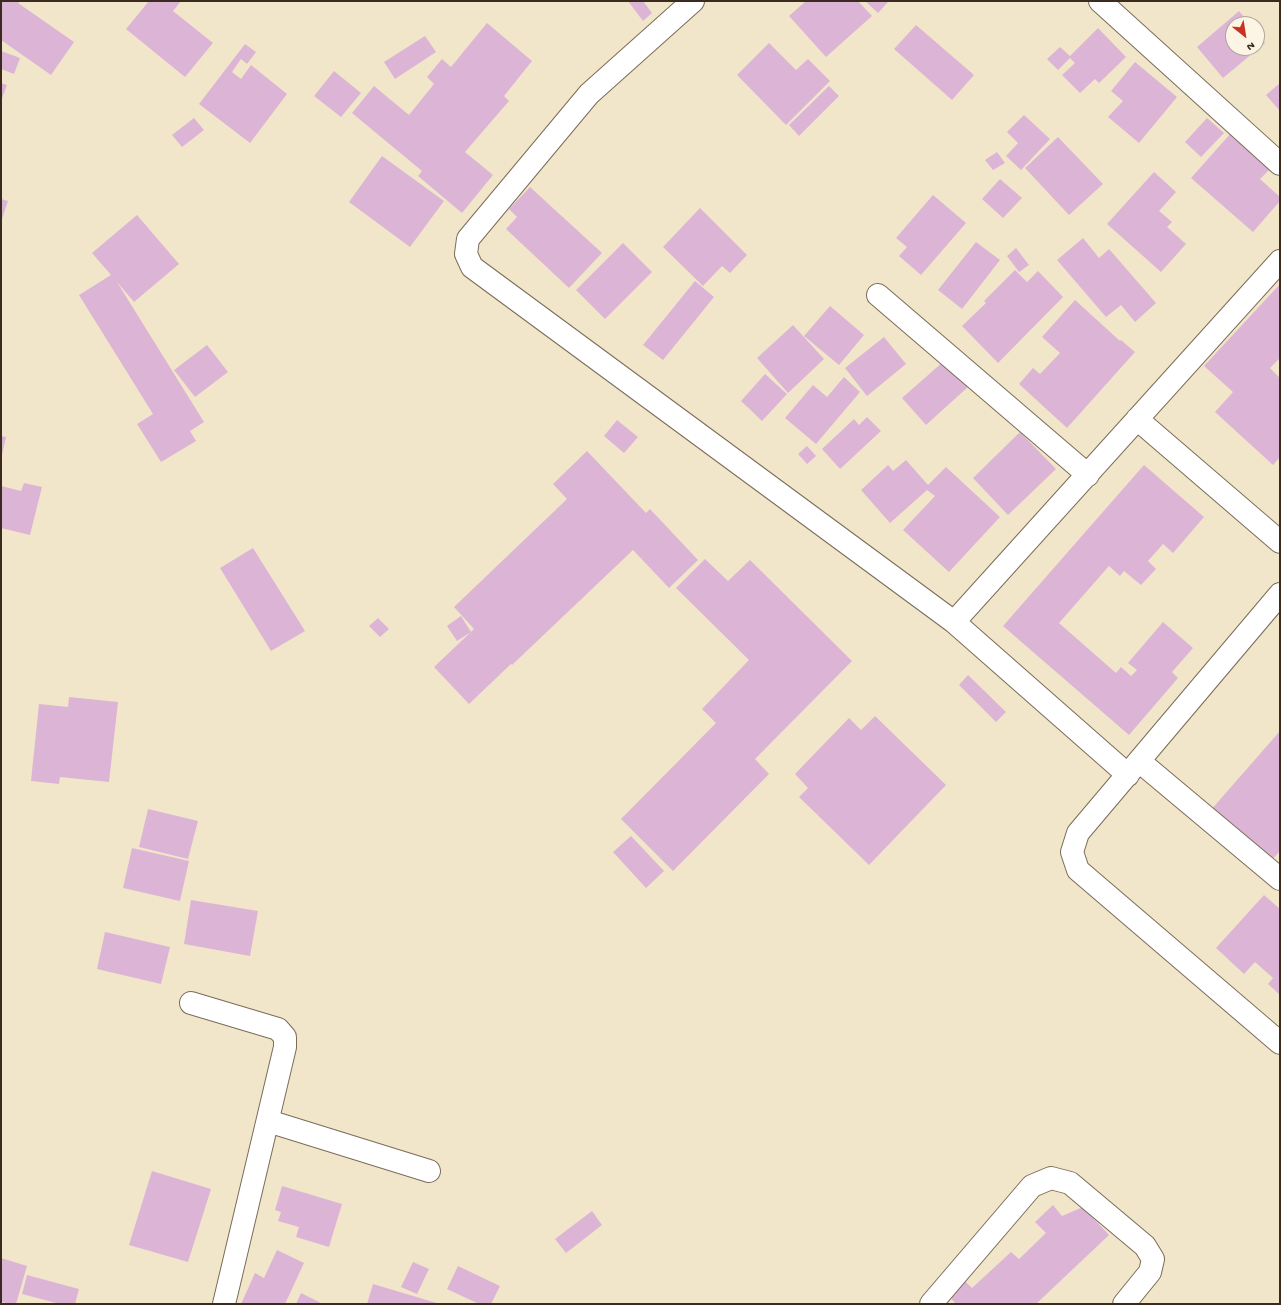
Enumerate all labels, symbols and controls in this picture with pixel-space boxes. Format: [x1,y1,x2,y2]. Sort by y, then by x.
north arrow [1225,16,1265,56]
text: N [1244,39,1257,53]

